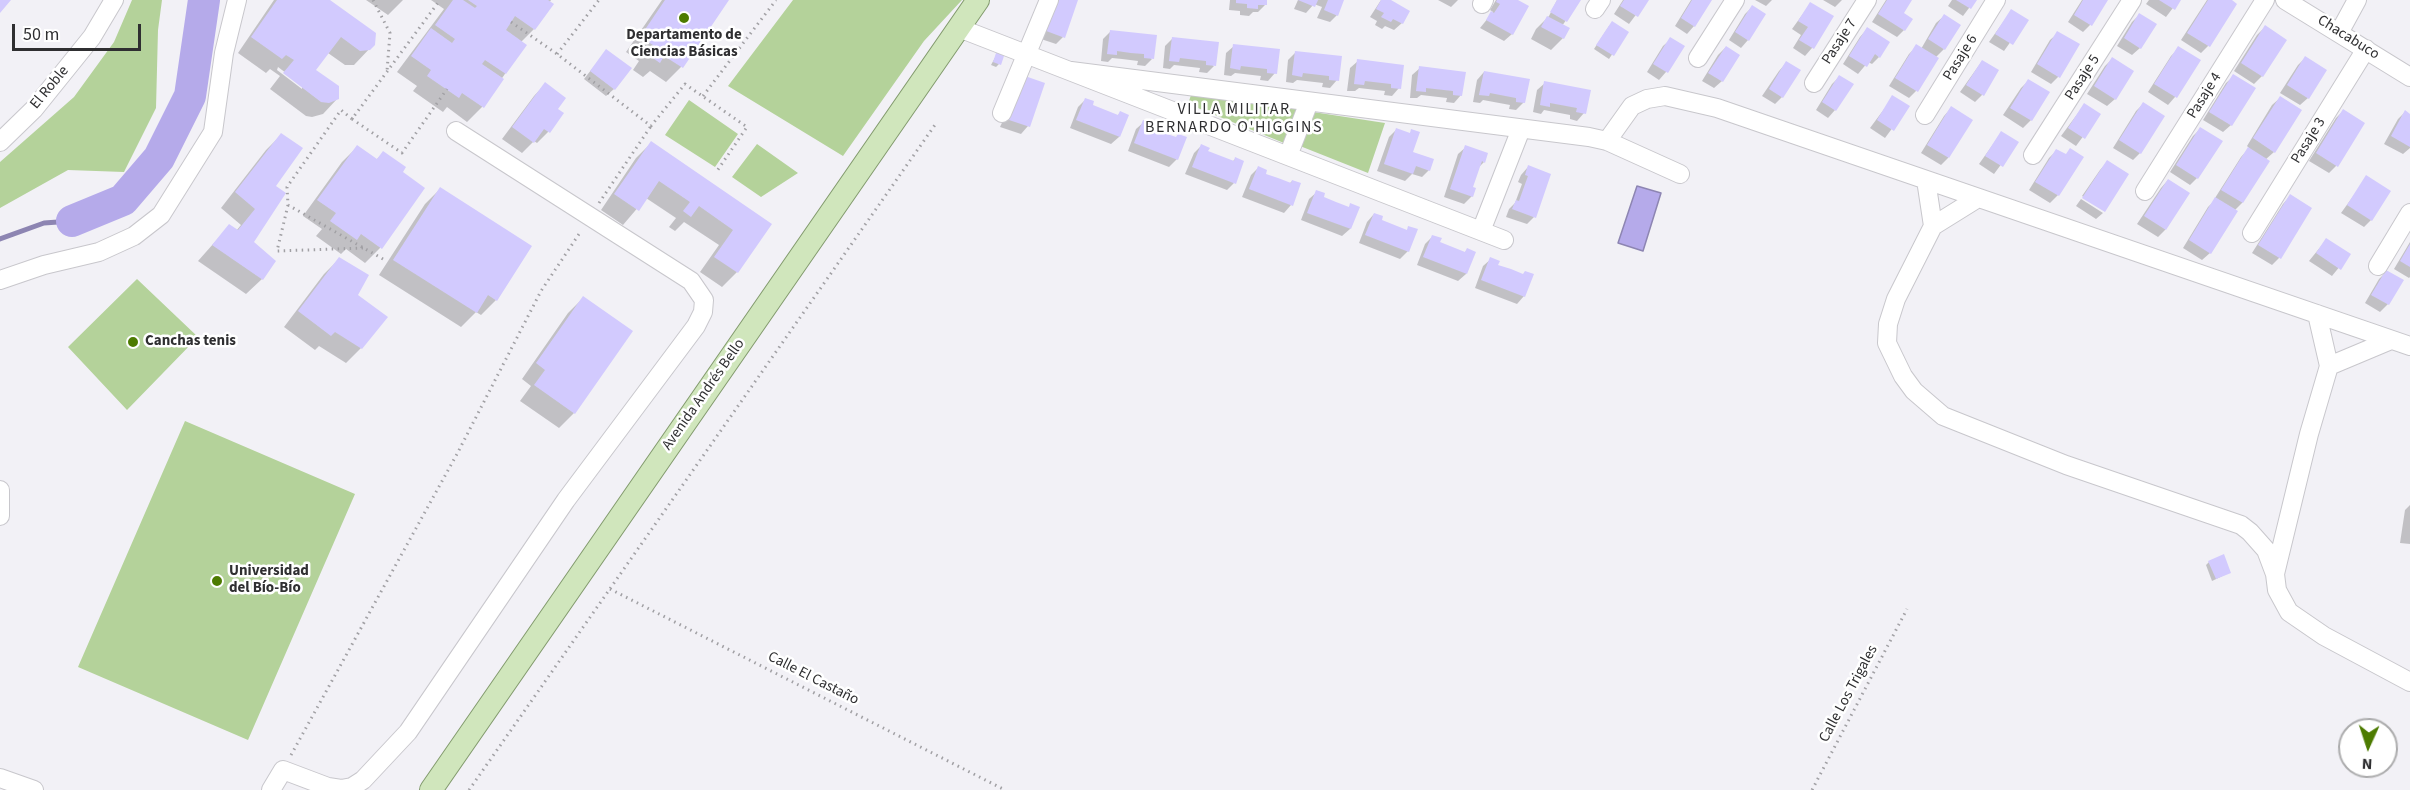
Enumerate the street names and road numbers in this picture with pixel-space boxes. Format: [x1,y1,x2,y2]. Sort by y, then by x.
street label: Chacabuco [2314,12,2382,64]
street label: Pasaje 7 [1819,16,1861,68]
street label: Pasaje 6 [1940,32,1982,84]
street label: Pasaje 5 [2062,52,2104,104]
street label: El Roble [27,63,73,113]
street label: Pasaje 4 [2184,70,2226,122]
street label: Pasaje 3 [2288,115,2330,167]
street label: Avenida Andrés Bello [659,336,749,454]
street label: Calle Los Trigales [1816,642,1882,746]
street label: Calle El Castaño [764,648,862,710]

